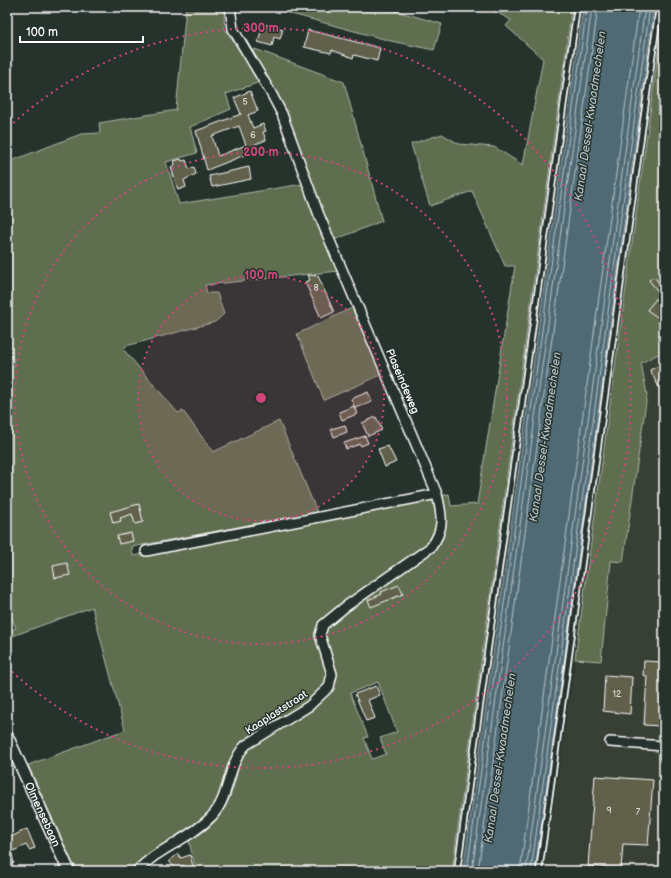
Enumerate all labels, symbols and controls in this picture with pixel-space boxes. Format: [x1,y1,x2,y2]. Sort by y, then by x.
scale bar [20,18,143,44]
text: 300 m [243,21,279,36]
text: 100 m [26,25,58,40]
water label: Kanaal Dessel-Kwaadmechelen [571,30,610,202]
house number: 5 [242,97,248,108]
house number: 6 [250,130,256,141]
text: 200 m [243,145,279,160]
text: 100 m [244,268,278,283]
house number: 8 [313,283,319,294]
street label: Plaseindeweg [383,347,422,416]
water label: Kanaal Dessel-Kwaadmechelen [526,351,565,523]
centre of rings [254,391,268,405]
water label: Kanaal Dessel-Kwaadmechelen [481,672,520,844]
street label: Kaaplaststraat [243,687,310,737]
house number: 12 [613,689,622,700]
street label: Olmensebaan [22,780,63,849]
house number: 9 [606,805,612,816]
house number: 7 [636,807,641,818]

